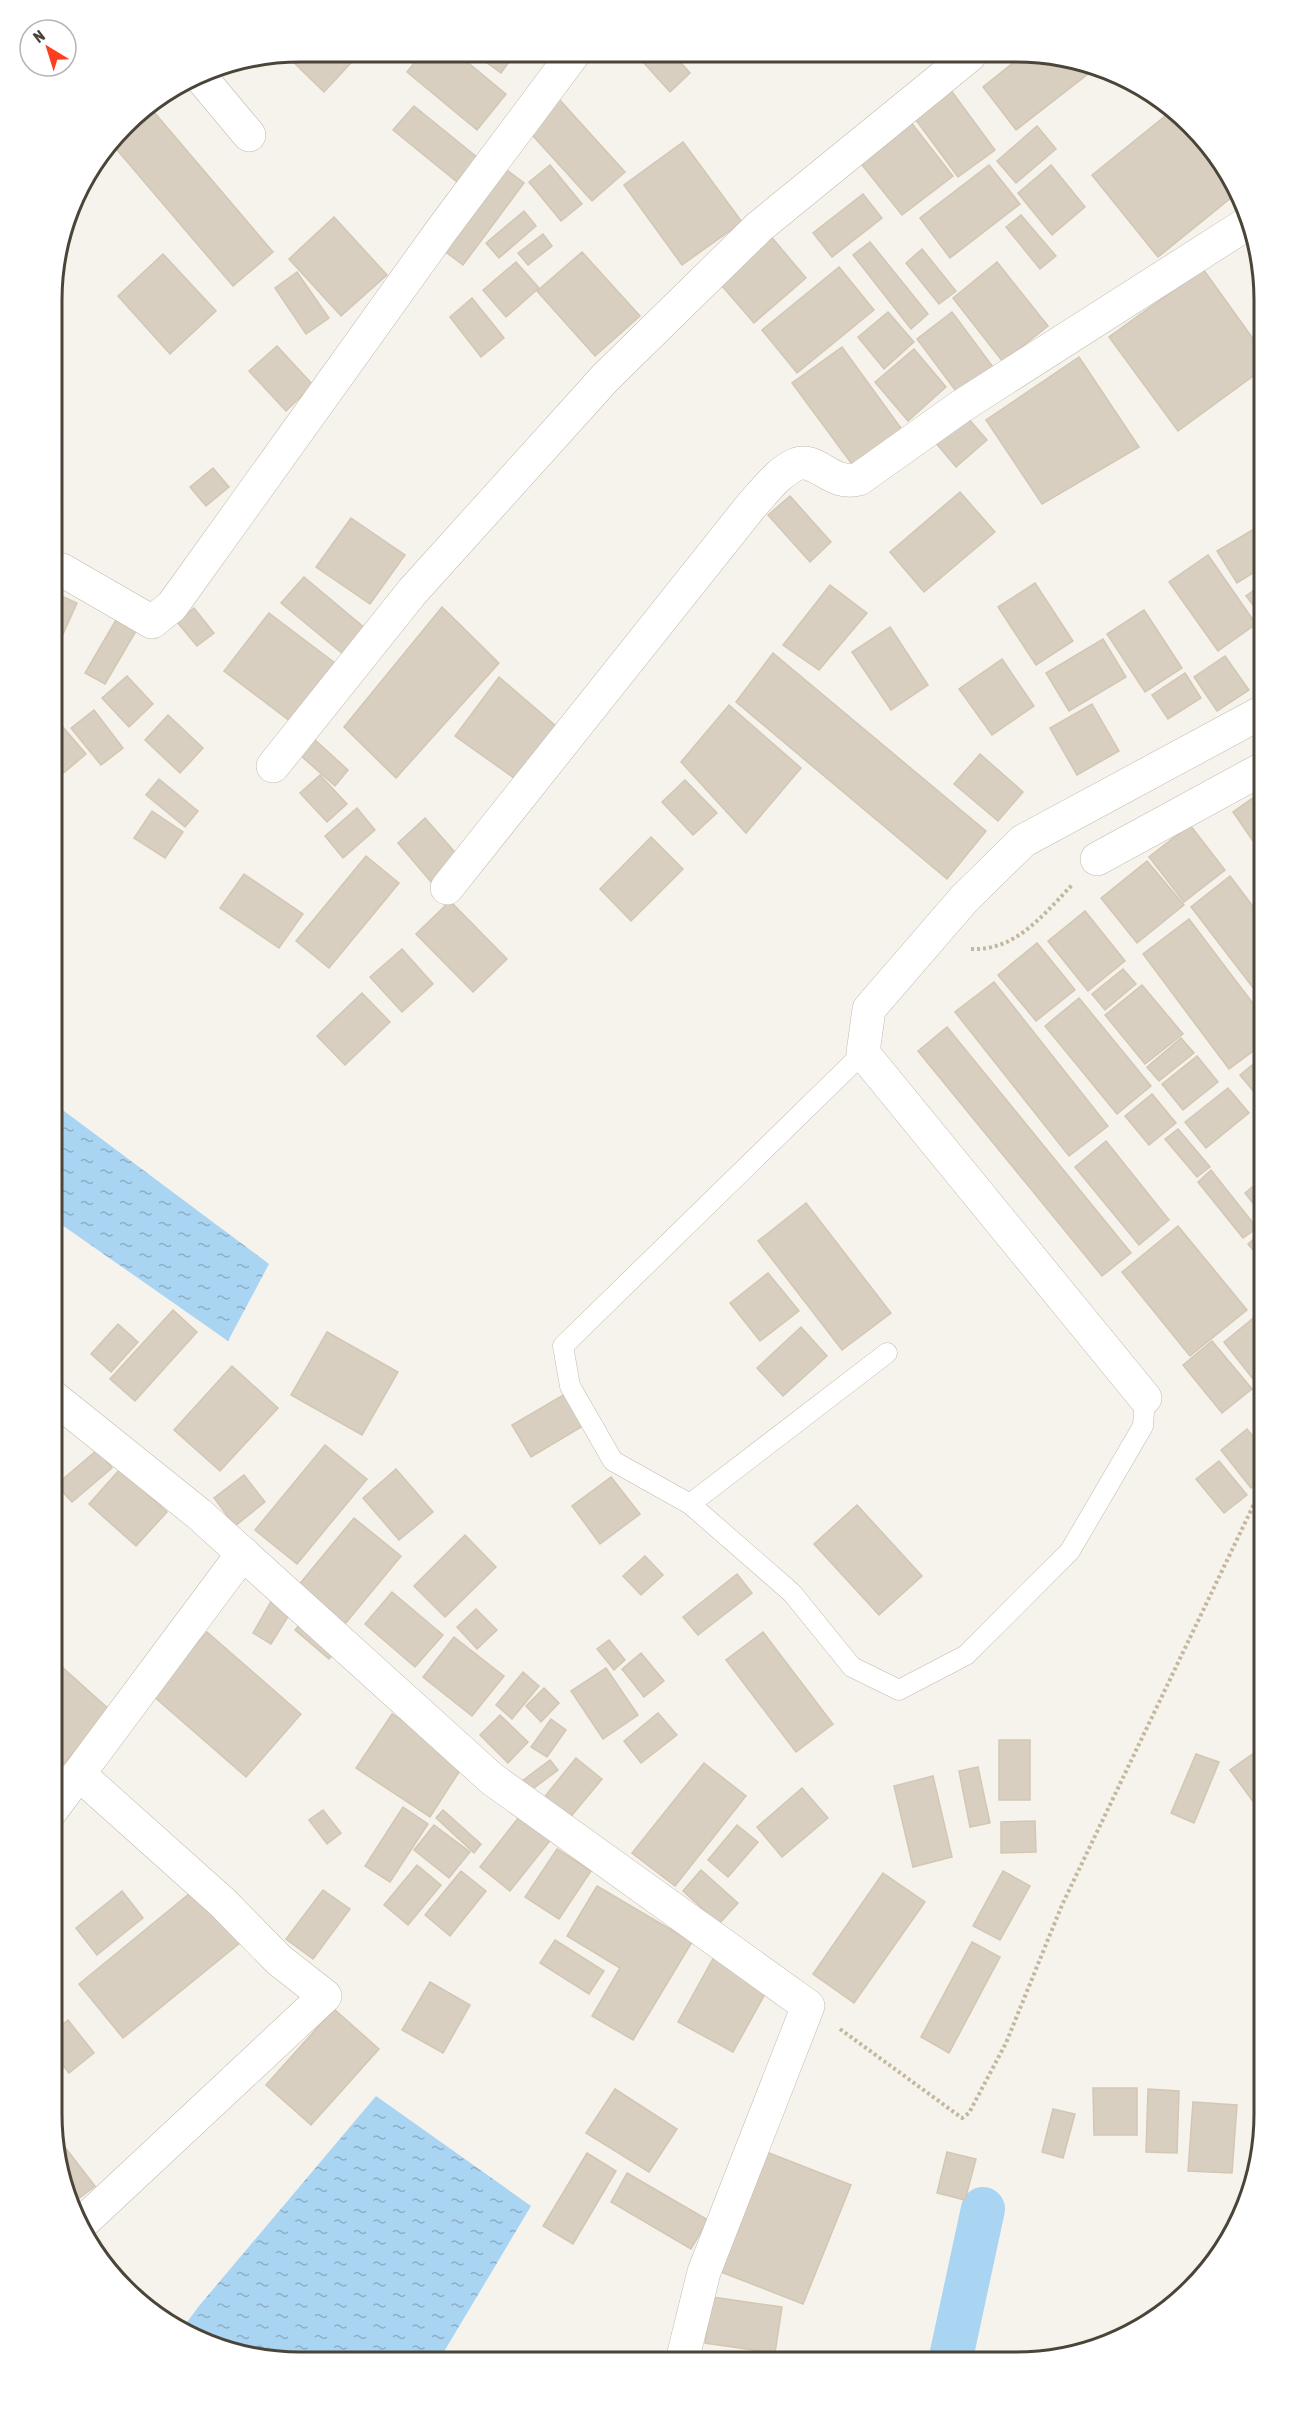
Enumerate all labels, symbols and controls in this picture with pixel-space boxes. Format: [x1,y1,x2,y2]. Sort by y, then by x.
north arrow [18,18,78,78]
text: N [29,26,48,46]

